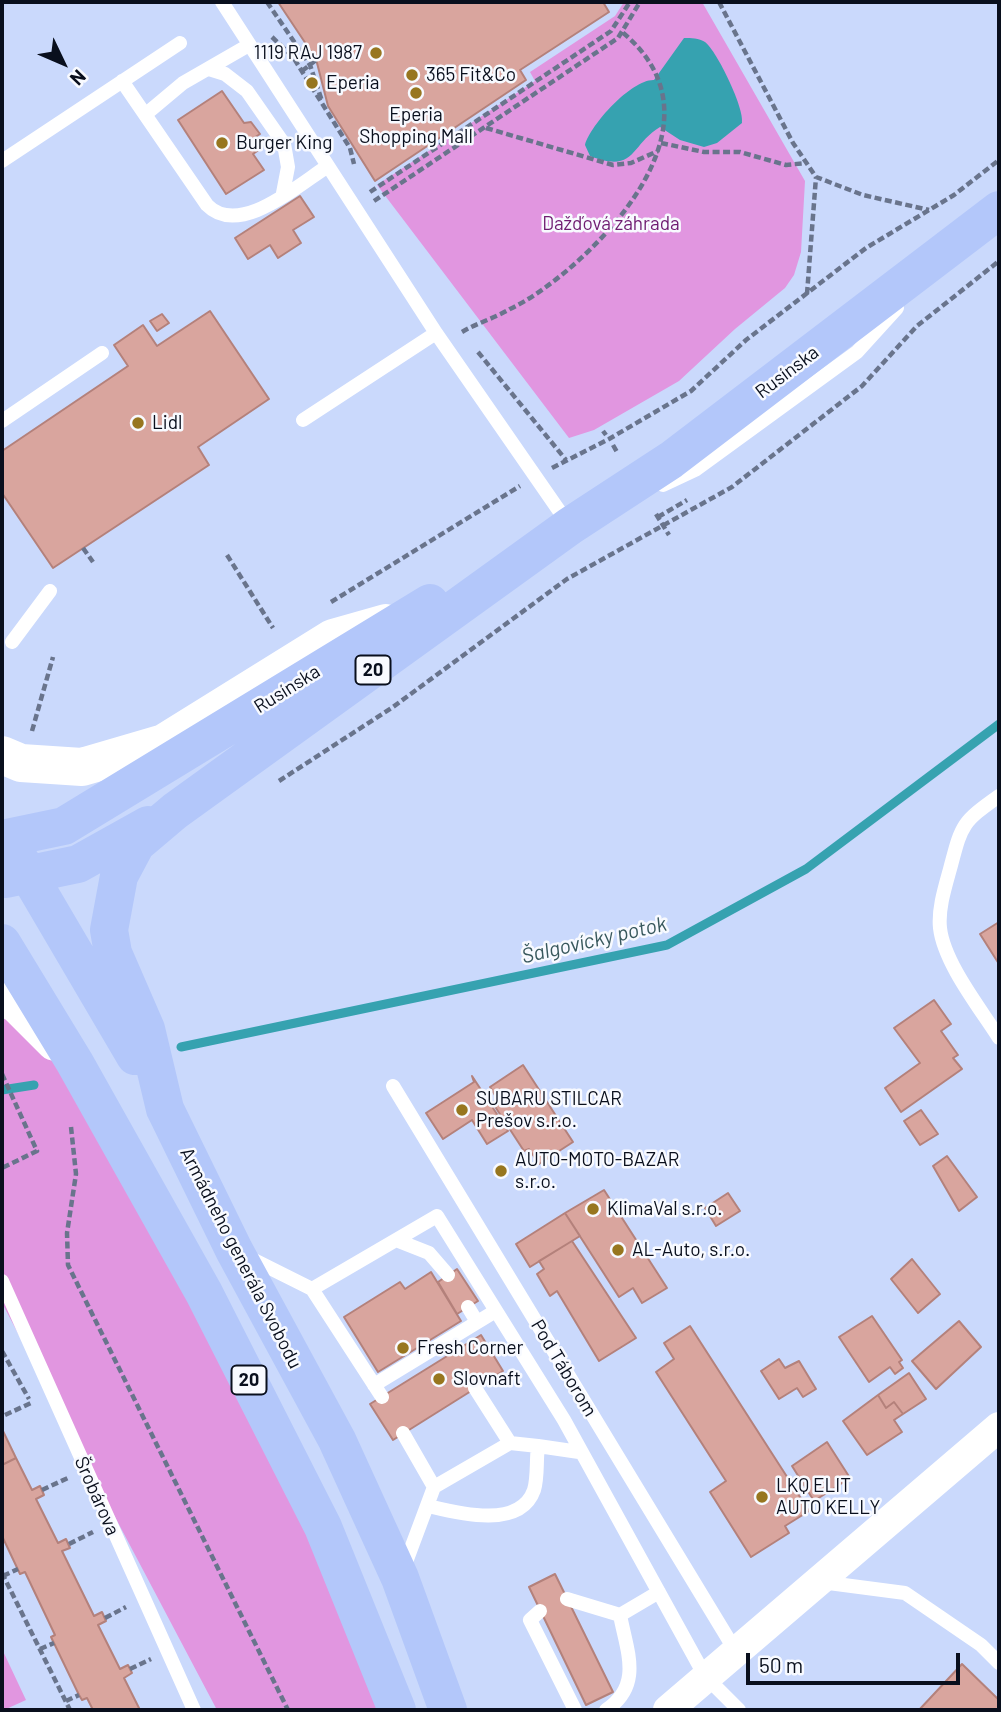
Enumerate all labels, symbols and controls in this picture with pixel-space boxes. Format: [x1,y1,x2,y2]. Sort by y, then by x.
north arrow [28,28,98,98]
place label: 1119 RAJ 1987 [254,42,362,64]
marker: 1119 RAJ 1987 [368,45,384,61]
place label: 365 Fit&Co [426,64,516,86]
text: N [66,65,91,90]
marker: 365 Fit&Co [404,67,420,83]
place label: Eperia [326,72,379,94]
marker: Eperia [304,75,320,91]
marker: Eperia Shopping Mall [408,85,424,101]
place label: Eperia Shopping Mall [359,104,473,148]
place label: Burger King [236,132,332,154]
marker: Burger King [214,135,230,151]
park label: Dažďová záhrada [542,213,680,235]
street label: Rusínska [751,341,823,403]
place label: Lidl [152,412,182,434]
marker: Lidl [130,415,146,431]
road number: 20 [356,656,390,684]
street label: Rusínska [250,660,324,718]
water label: Šalgovícky potok [519,911,669,969]
place label: SUBARU STILCAR Prešov s.r.o. [476,1088,622,1132]
marker: SUBARU STILCAR Prešov s.r.o. [454,1102,470,1118]
street label: Armádneho generála Svobodu [175,1144,307,1372]
place label: AUTO-MOTO-BAZAR s.r.o. [515,1149,679,1193]
marker: AUTO-MOTO-BAZAR s.r.o. [493,1163,509,1179]
place label: KlimaVal s.r.o. [607,1198,722,1220]
marker: KlimaVal s.r.o. [585,1201,601,1217]
place label: AL-Auto, s.r.o. [632,1239,750,1261]
marker: AL-Auto, s.r.o. [610,1242,626,1258]
street label: Pod Táborom [526,1315,602,1421]
place label: Fresh Corner [417,1337,523,1359]
marker: Fresh Corner [395,1340,411,1356]
road number: 20 [232,1366,266,1394]
place label: Slovnaft [453,1368,521,1390]
marker: Slovnaft [431,1371,447,1387]
street label: Šrobárova [70,1453,124,1539]
place label: LKQ ELIT AUTO KELLY [776,1475,880,1519]
marker: LKQ ELIT AUTO KELLY [754,1489,770,1505]
scale bar [749,1638,962,1682]
text: 50 m [759,1652,803,1677]

